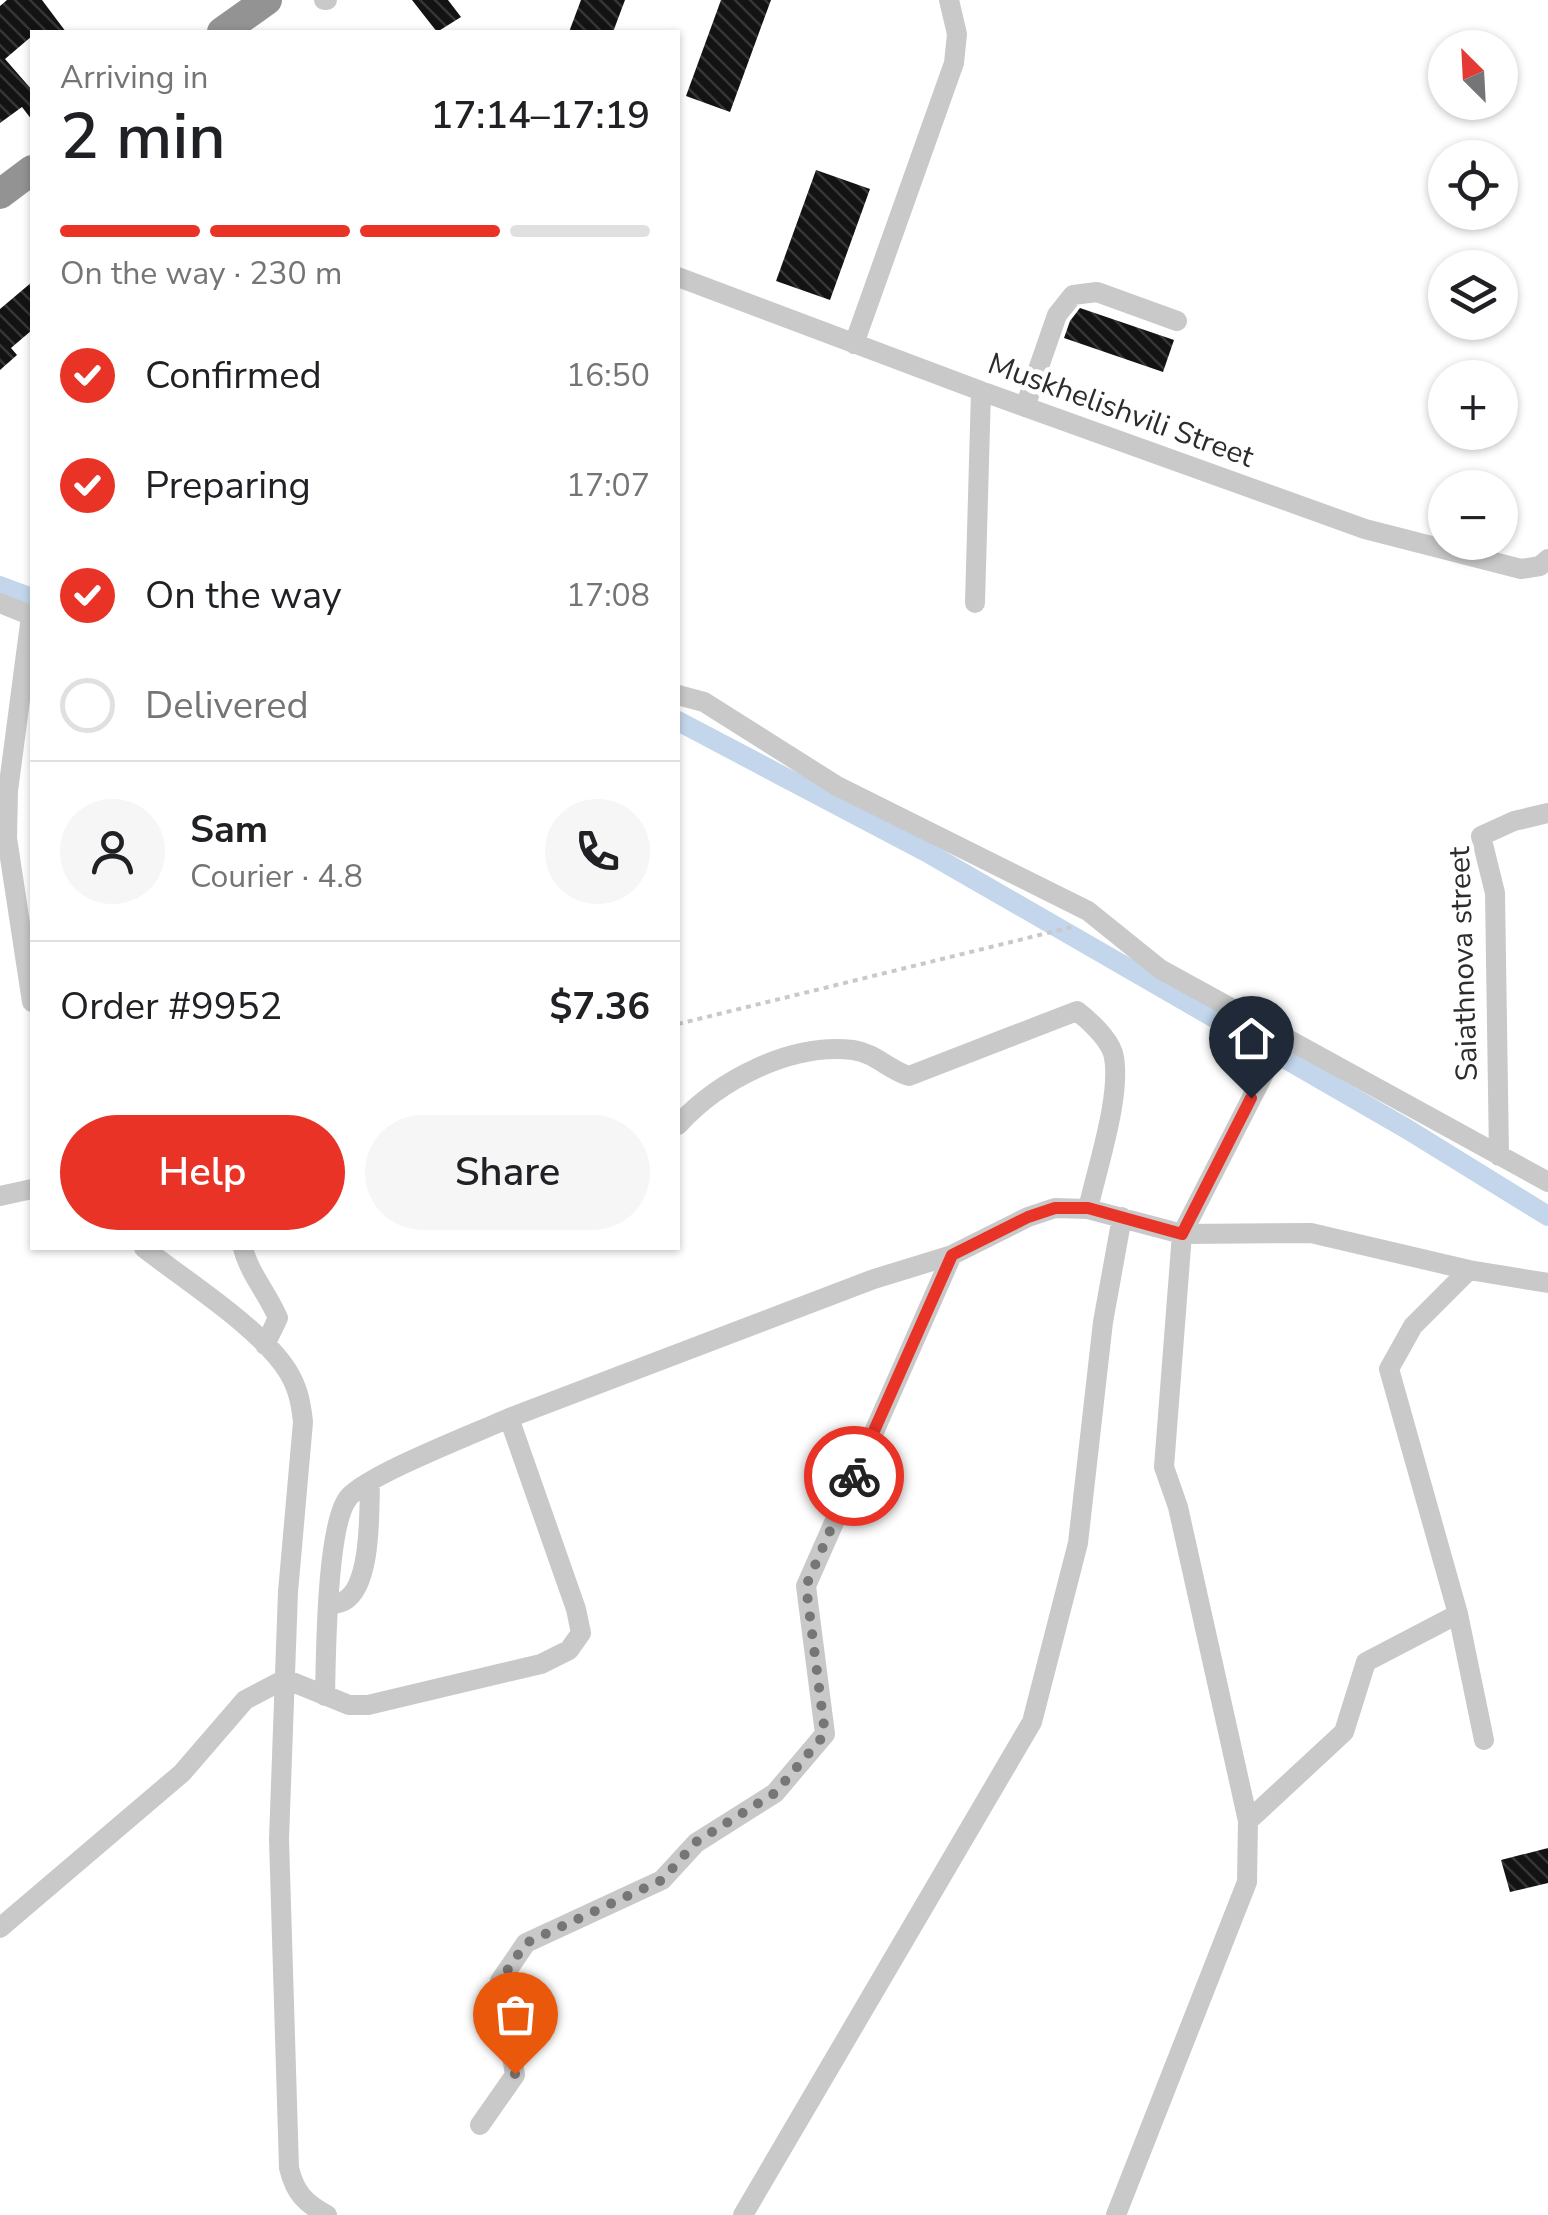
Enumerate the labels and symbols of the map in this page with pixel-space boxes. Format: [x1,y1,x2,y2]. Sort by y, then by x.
north arrow [1428,30,1518,120]
street label: Muskhelishvili Street [982,343,1260,478]
street label: Saiathnova street [1439,845,1488,1082]
pin [1209,996,1294,1099]
courier [804,1426,904,1526]
pin [473,1972,558,2075]

